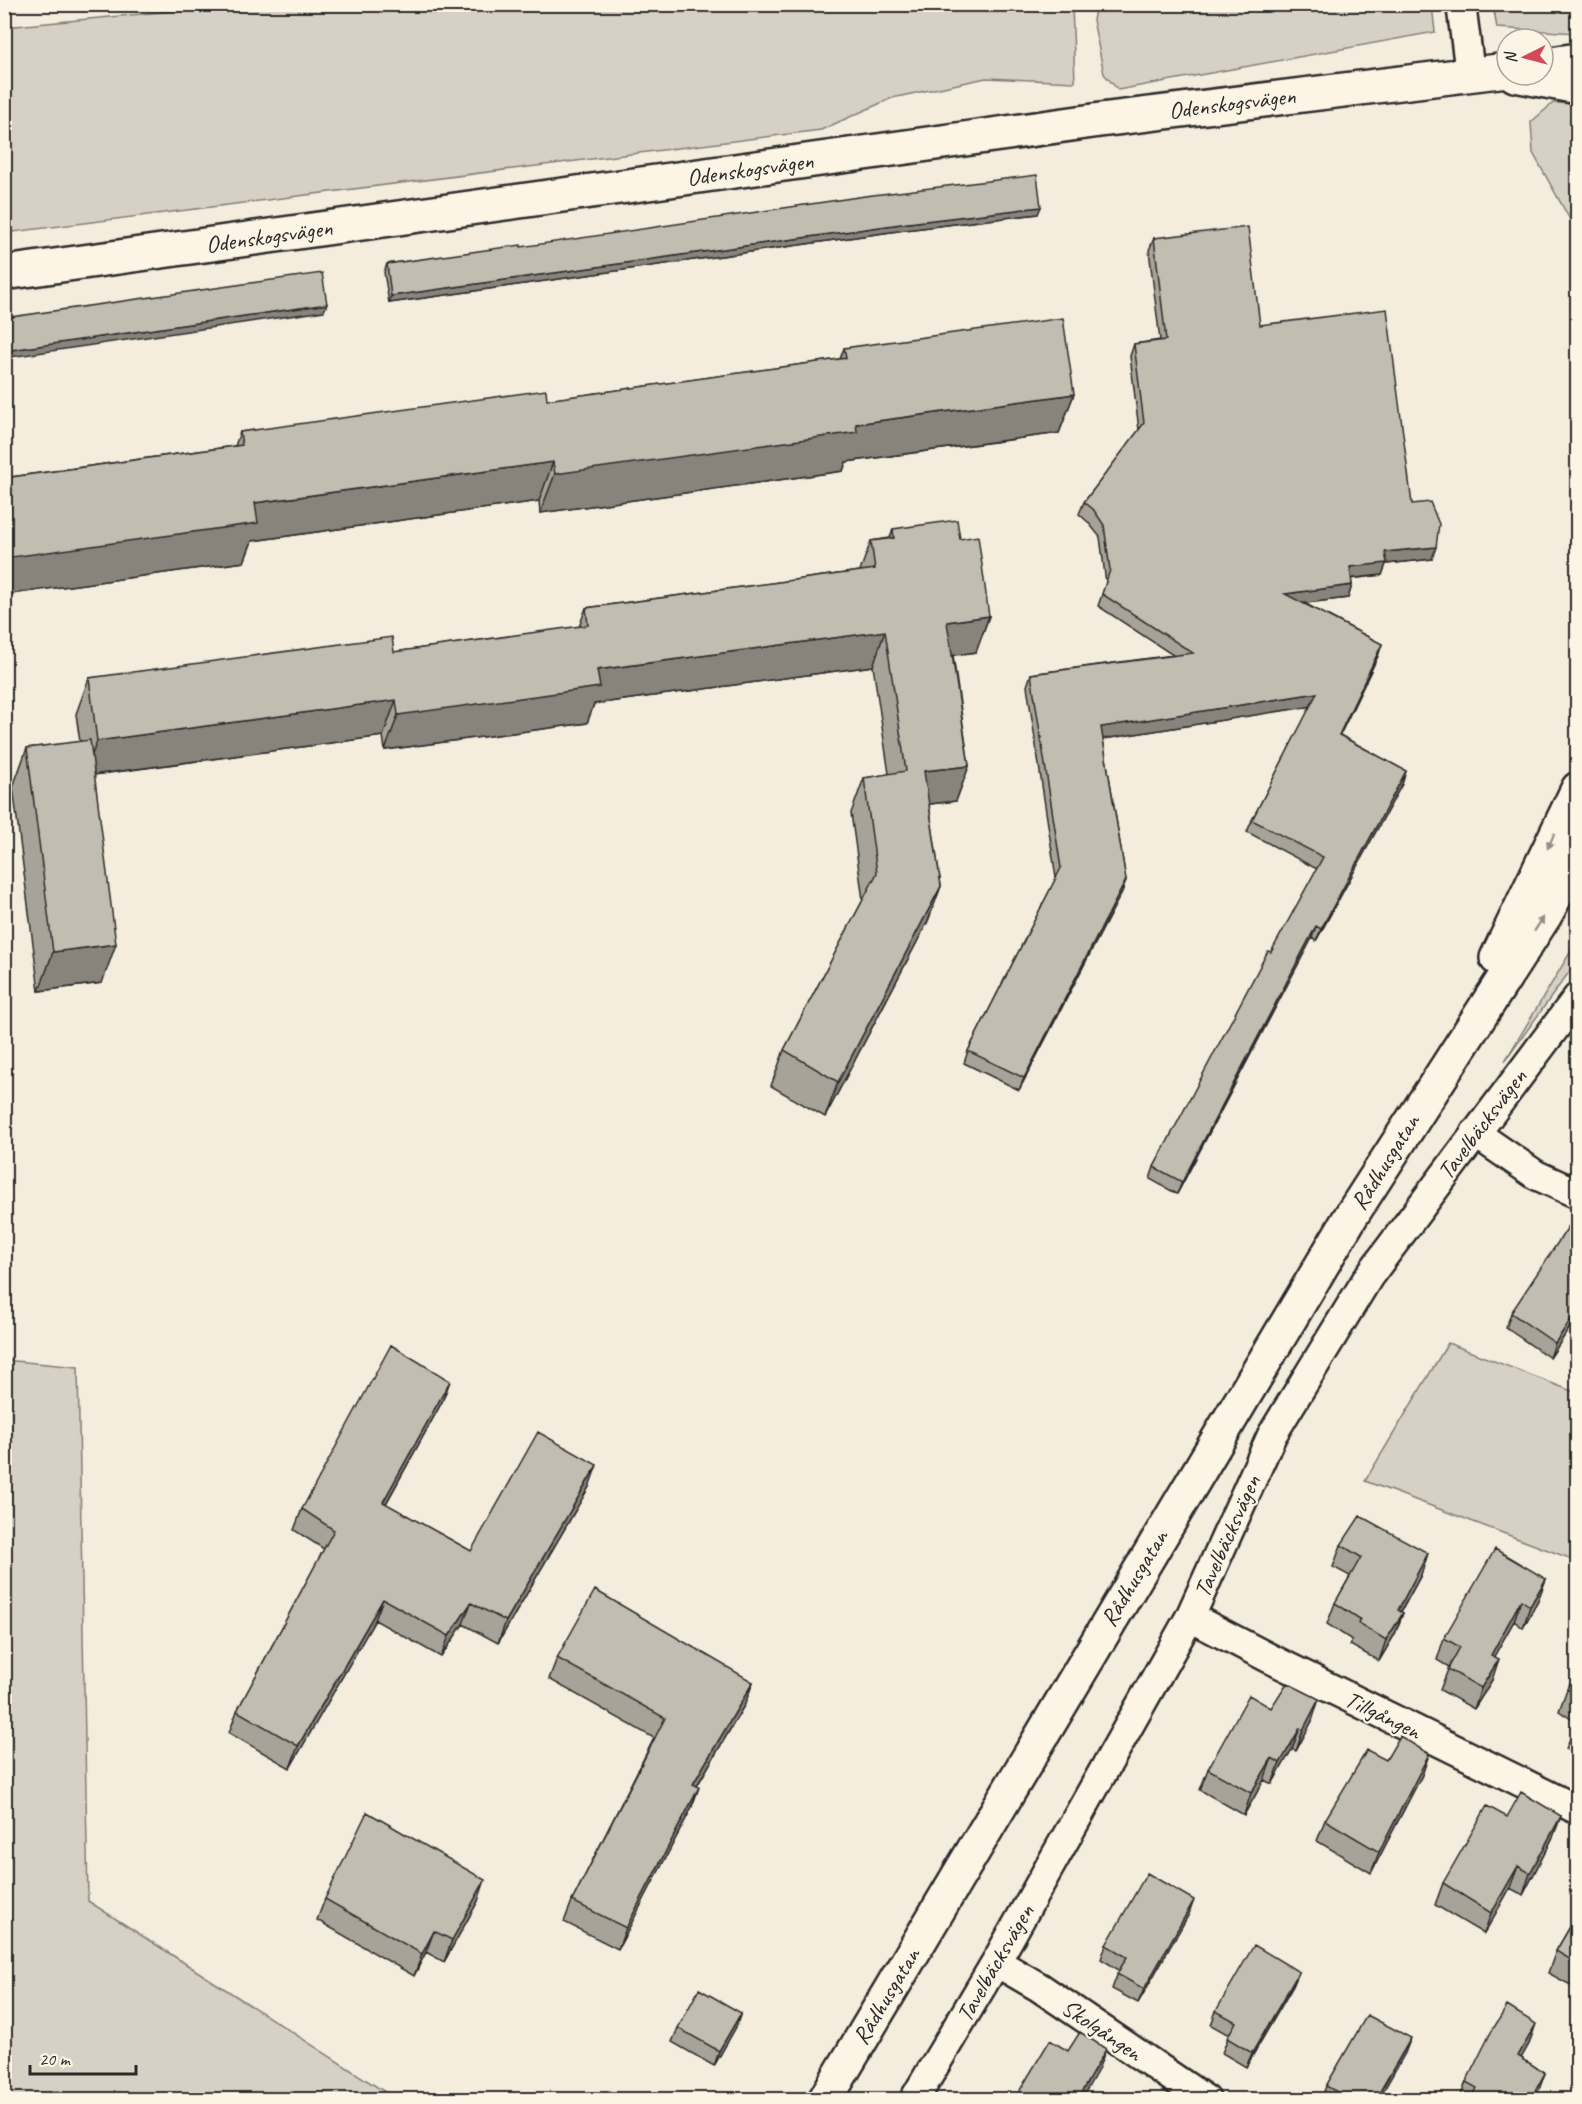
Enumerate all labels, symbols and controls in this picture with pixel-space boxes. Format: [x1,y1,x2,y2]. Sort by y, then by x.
north arrow [1495,27,1555,87]
text: N [1500,49,1522,64]
street label: Odenskogsvägen [1167,80,1297,126]
street label: Odenskogsvägen [685,145,815,193]
street label: Odenskogsvägen [204,212,334,260]
one-way arrow [1547,833,1556,850]
one-way arrow [1533,917,1545,933]
street label: Tavelbäcksvägen [1431,1063,1533,1185]
street label: Rådhusgatan [1344,1107,1427,1216]
street label: Tavelbäcksvägen [1187,1470,1267,1602]
street label: Rådhusgatan [1093,1523,1175,1632]
street label: Tillgången [1340,1684,1427,1747]
street label: Tavelbäcksvägen [949,1899,1041,2027]
street label: Rådhusgatan [845,1941,927,2050]
street label: Skolgången [1056,1992,1149,2068]
scale bar [30,2038,136,2076]
text: 20 m [39,2048,72,2070]

